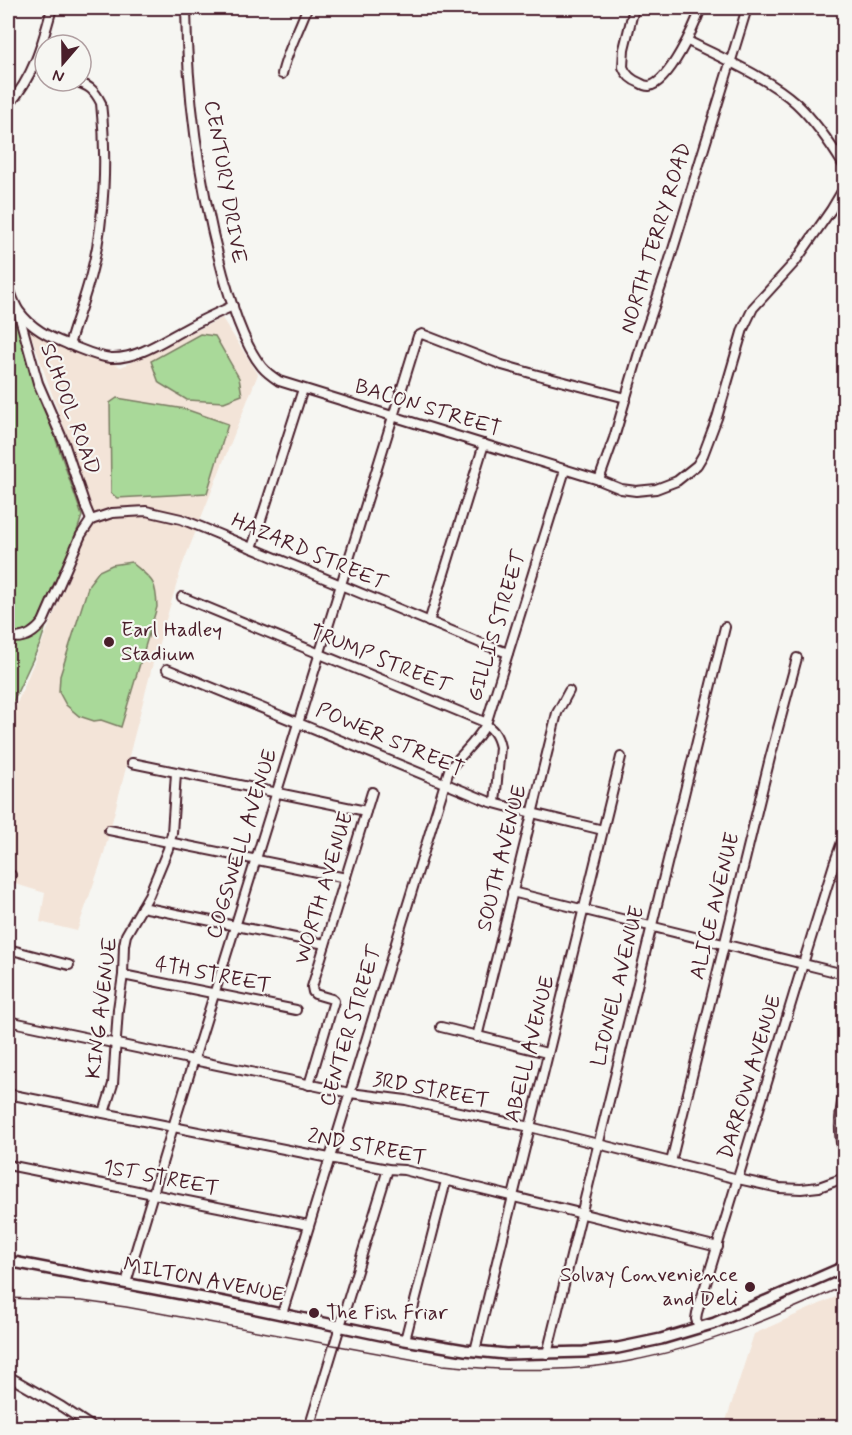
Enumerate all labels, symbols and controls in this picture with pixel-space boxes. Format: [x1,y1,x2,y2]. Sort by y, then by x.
north arrow [33,33,93,93]
text: N [50,64,67,87]
street label: CENTURY DRIVE [197,98,253,266]
street label: NORTH TERRY ROAD [614,139,698,337]
street label: SCHOOL ROAD [33,339,107,479]
street label: BACON STREET [352,372,504,444]
street label: HAZARD STREET [227,507,392,598]
street label: GILLIS STREET [461,547,533,705]
place label: Earl Hadley Stadium [121,616,222,668]
street label: TRUMP STREET [305,618,456,700]
marker: Earl Hadley Stadium [102,635,116,649]
street label: POWER STREET [312,696,468,784]
street label: COGSWELL AVENUE [200,746,284,942]
street label: SOUTH AVENUE [470,782,534,934]
street label: WORTH AVENUE [288,809,360,967]
street label: ALICE AVENUE [683,830,747,982]
street label: LIONEL AVENUE [585,903,651,1069]
street label: KING AVENUE [79,936,125,1080]
street label: CENTER STREET [313,942,389,1110]
street label: 4TH STREET [153,950,273,1000]
street label: ABELL AVENUE [498,973,562,1125]
street label: DARROW AVENUE [712,991,788,1163]
street label: 3RD STREET [370,1065,492,1115]
street label: 2ND STREET [305,1122,429,1172]
street label: 1ST STREET [101,1153,221,1203]
street label: MILTON AVENUE [121,1251,287,1309]
place label: Solvay Convenience and Deli [560,1261,738,1313]
marker: Solvay Convenience and Deli [743,1280,757,1294]
place label: The Fish Friar [326,1299,448,1327]
marker: The Fish Friar [307,1306,321,1320]

